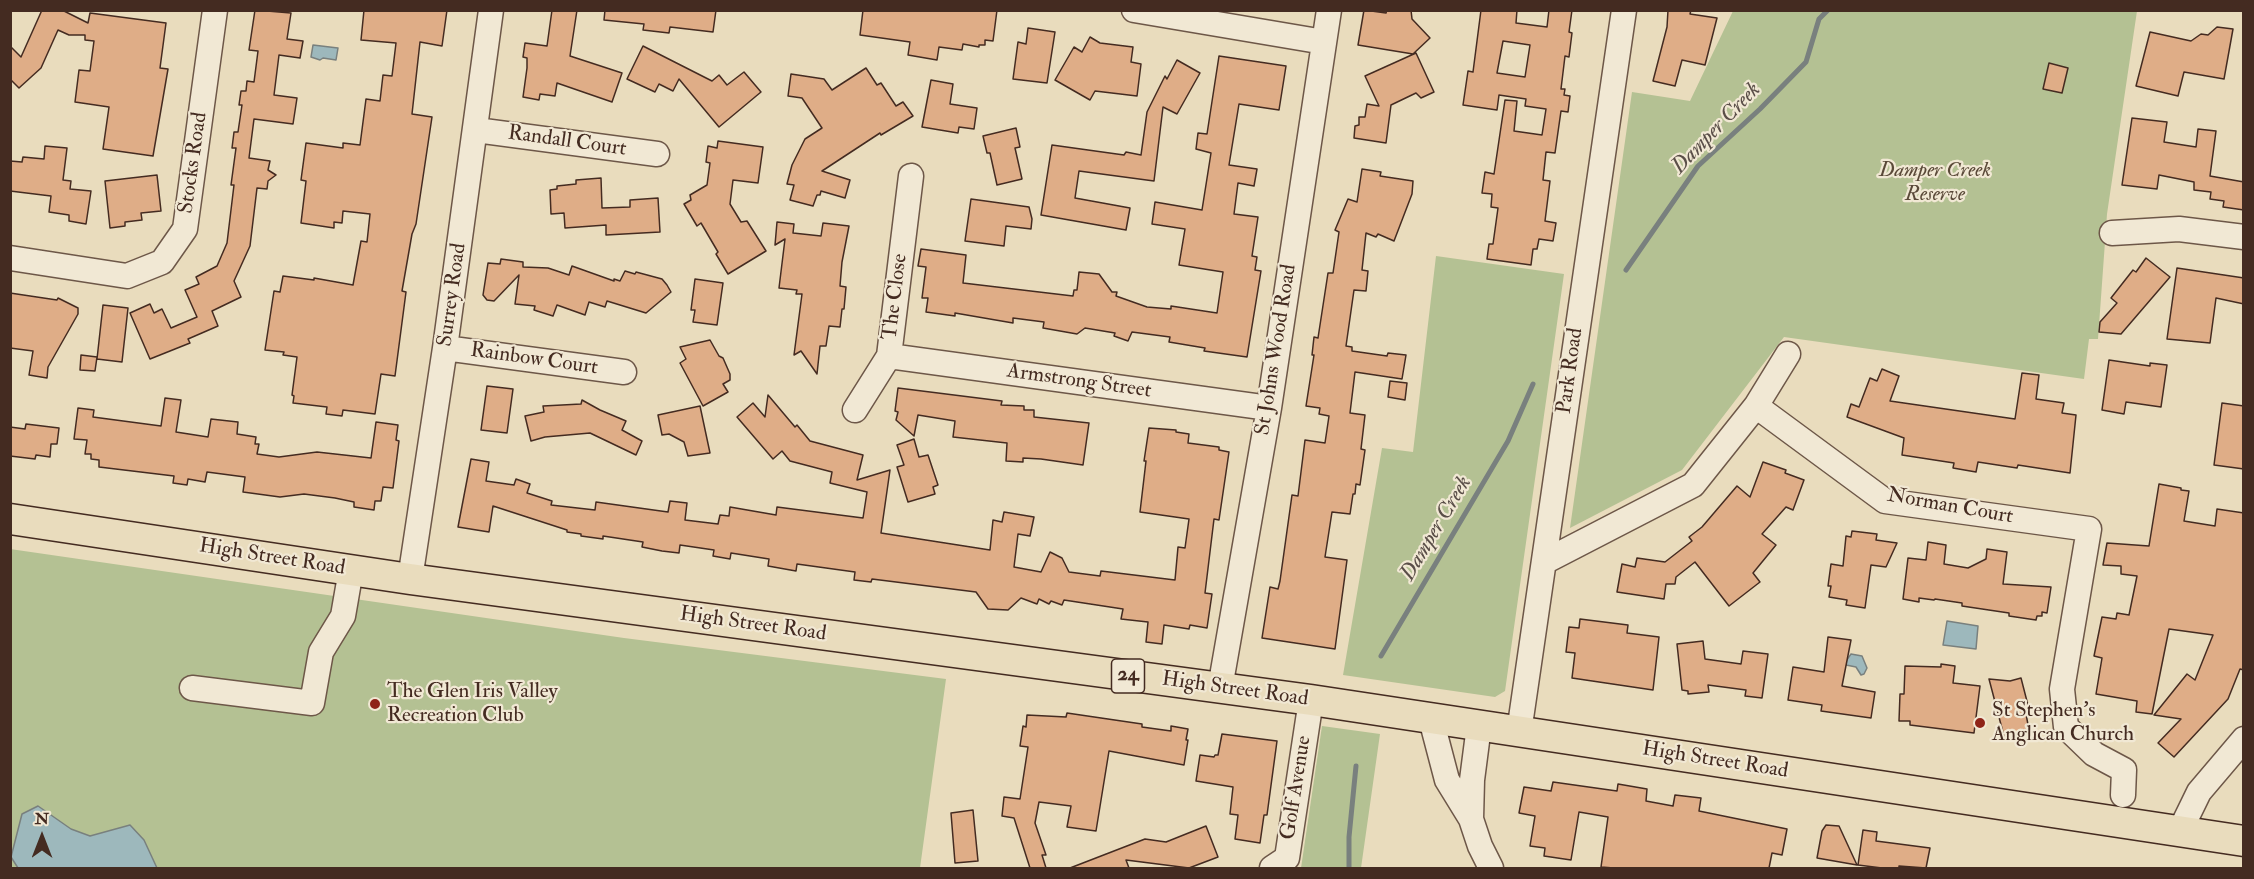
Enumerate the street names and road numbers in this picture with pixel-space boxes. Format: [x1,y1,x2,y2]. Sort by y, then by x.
street label: Stocks Road [174,111,214,215]
street label: Randall Court [506,121,628,163]
street label: Surrey Road [433,242,473,348]
street label: The Close [878,253,914,341]
street label: St Johns Wood Road [1251,263,1303,437]
street label: Park Road [1553,326,1589,416]
street label: Rainbow Court [469,339,599,381]
street label: Armstrong Street [1005,359,1153,405]
street label: Norman Court [1885,484,2015,530]
street label: High Street Road [197,534,347,582]
street label: High Street Road [678,602,828,648]
road number: 24 [1112,659,1144,693]
street label: High Street Road [1160,667,1310,713]
street label: Golf Avenue [1276,734,1318,842]
street label: High Street Road [1640,737,1790,785]

